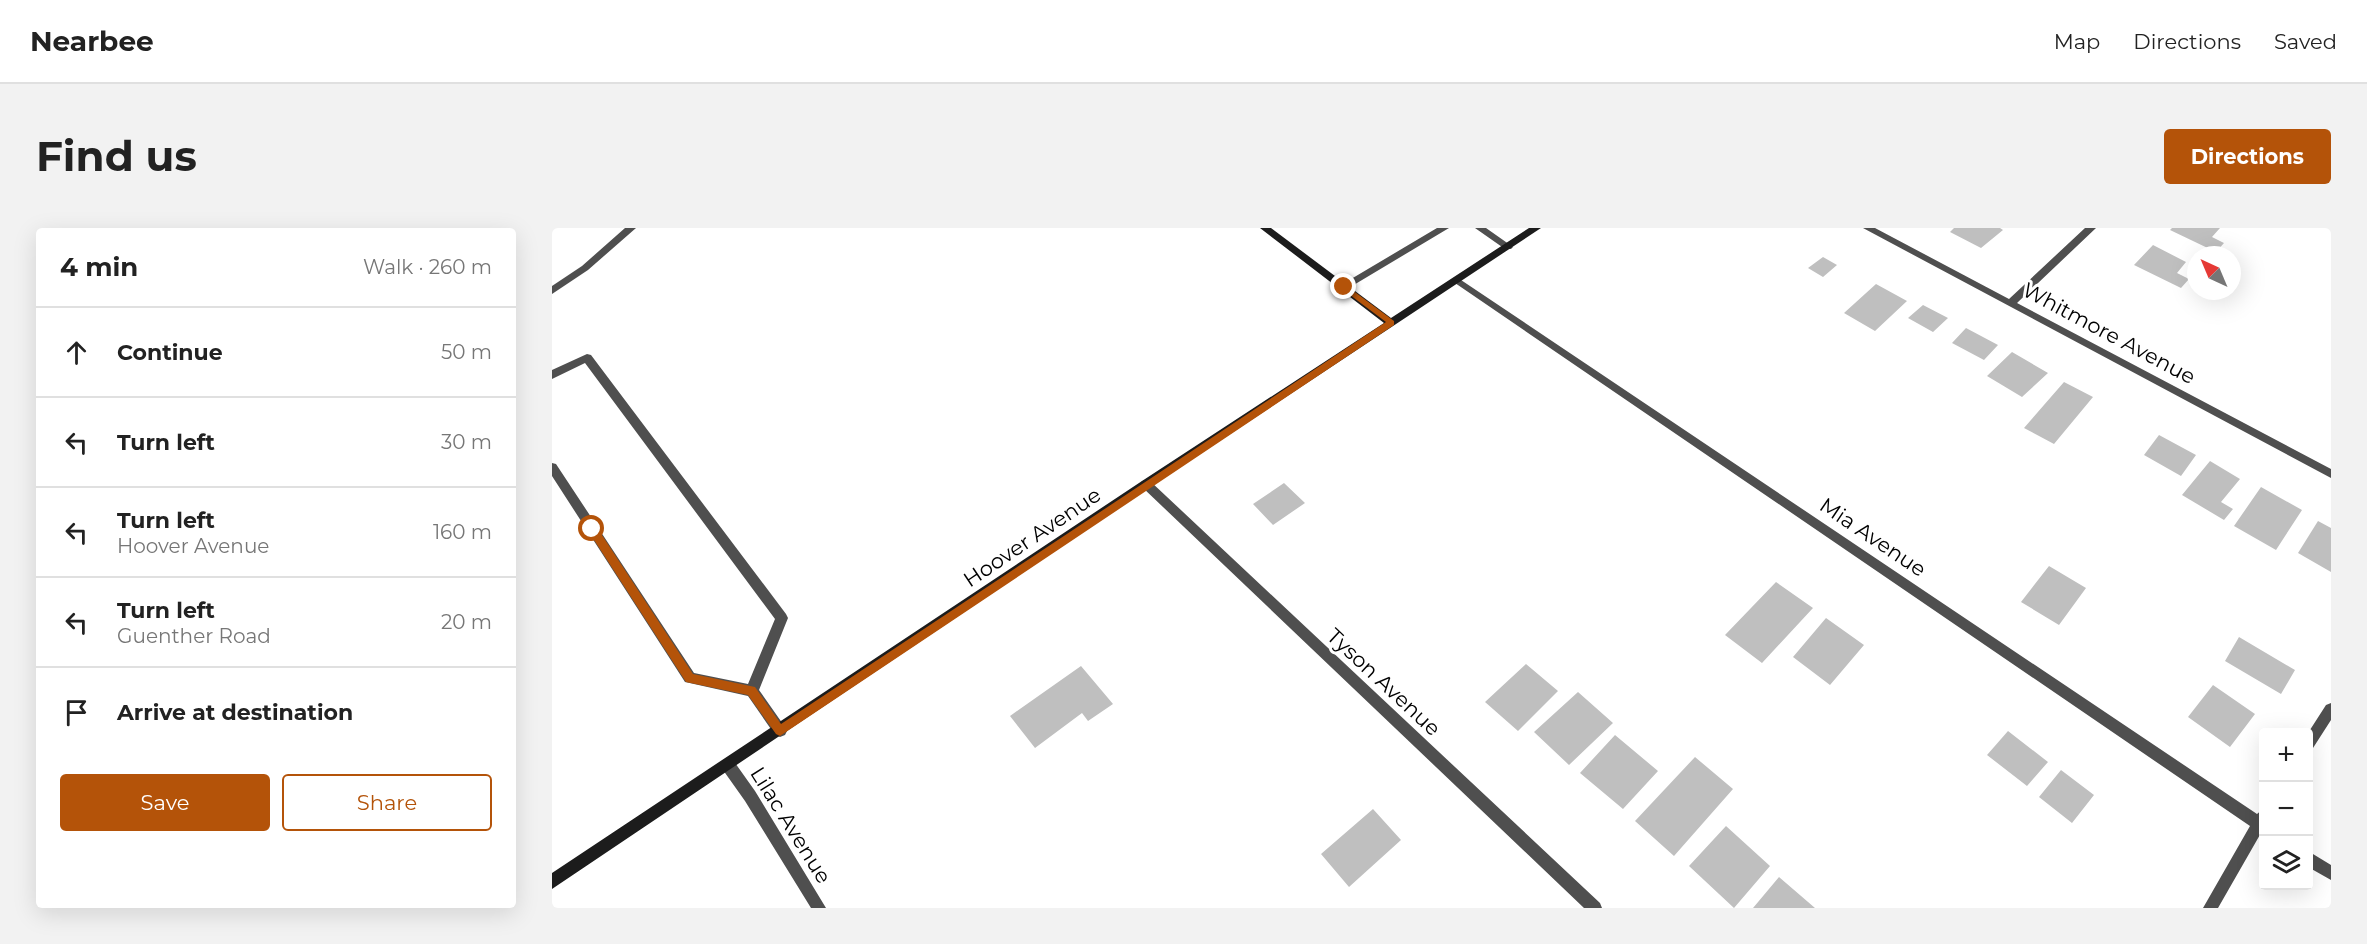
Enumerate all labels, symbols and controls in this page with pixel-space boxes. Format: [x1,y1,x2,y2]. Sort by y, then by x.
text: Nearbee [30,24,154,58]
text: Map [2054,29,2100,54]
text: Directions [2133,29,2241,54]
text: Saved [2274,29,2337,54]
button: Directions [2164,129,2331,184]
text: Find us [36,130,197,182]
north arrow [2187,246,2241,300]
text: 4 min [60,251,138,283]
text: Walk · 260 m [363,255,492,279]
route end [1330,273,1356,299]
street label: Whitmore Avenue [2018,277,2200,389]
icon: ahead [60,336,93,369]
text: Continue [117,339,223,366]
text: 50 m [441,340,492,364]
icon: left [60,426,93,459]
text: Turn left [117,429,215,456]
text: 30 m [441,430,492,454]
street label: Hoover Avenue [959,482,1105,592]
street label: Mia Avenue [1815,492,1931,582]
text: Turn left [117,507,215,534]
route start [578,515,604,541]
icon: left [60,516,93,549]
text: 160 m [433,520,492,544]
text: Hoover Avenue [117,534,269,558]
text: Turn left [117,597,215,624]
icon: left [60,606,93,639]
text: 20 m [441,610,492,634]
street label: Tyson Avenue [1322,623,1446,741]
text: Guenther Road [117,624,271,648]
icon: arrive [60,696,93,729]
text: Arrive at destination [117,699,353,726]
map controls [2259,728,2313,890]
button: + [2259,728,2313,782]
street label: Lilac Avenue [745,762,837,888]
button: Save [60,774,270,831]
button: Share [282,774,492,831]
button: − [2259,782,2313,836]
button: layers [2259,836,2313,890]

